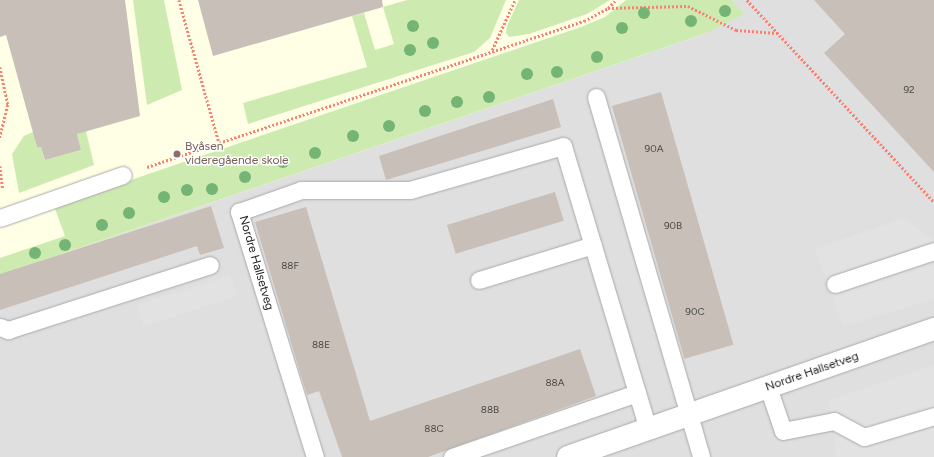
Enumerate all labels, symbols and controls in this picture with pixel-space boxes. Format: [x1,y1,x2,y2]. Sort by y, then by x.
house number: 92 [903,84,915,96]
place label: Byåsen videregående skole [185,140,289,168]
house number: 90A [645,143,663,155]
marker: Byåsen videregående skole [172,149,182,159]
street label: Nordre Hallsetveg [236,214,276,312]
house number: 90B [664,220,682,232]
house number: 88F [281,260,299,272]
house number: 90C [685,306,705,318]
house number: 88E [312,339,330,351]
street label: Nordre Hallsetveg [763,349,861,395]
house number: 88A [545,377,565,389]
house number: 88B [481,404,499,416]
house number: 88C [424,423,444,435]

